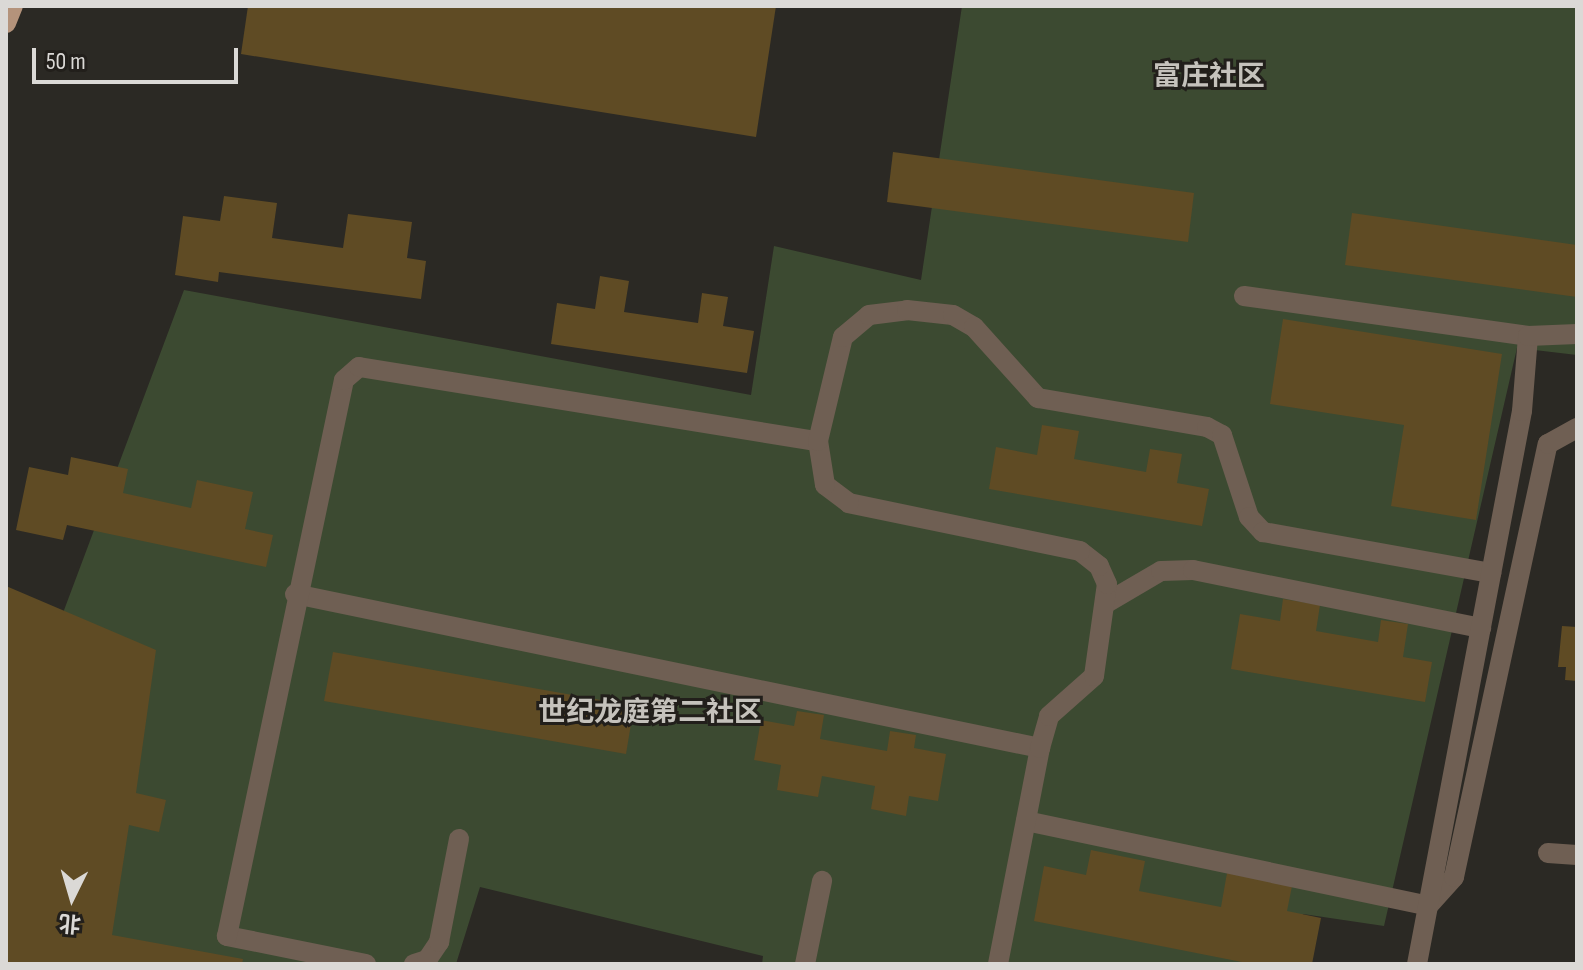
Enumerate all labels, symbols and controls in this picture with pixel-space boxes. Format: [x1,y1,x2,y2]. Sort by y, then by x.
scale bar [36,32,242,82]
text: 50 m [46,47,86,76]
district label: 富庄社区 [1153,60,1265,94]
district label: 世纪龙庭第二社区 [538,696,762,730]
north arrow [32,858,112,938]
text: 北 [58,908,82,937]

